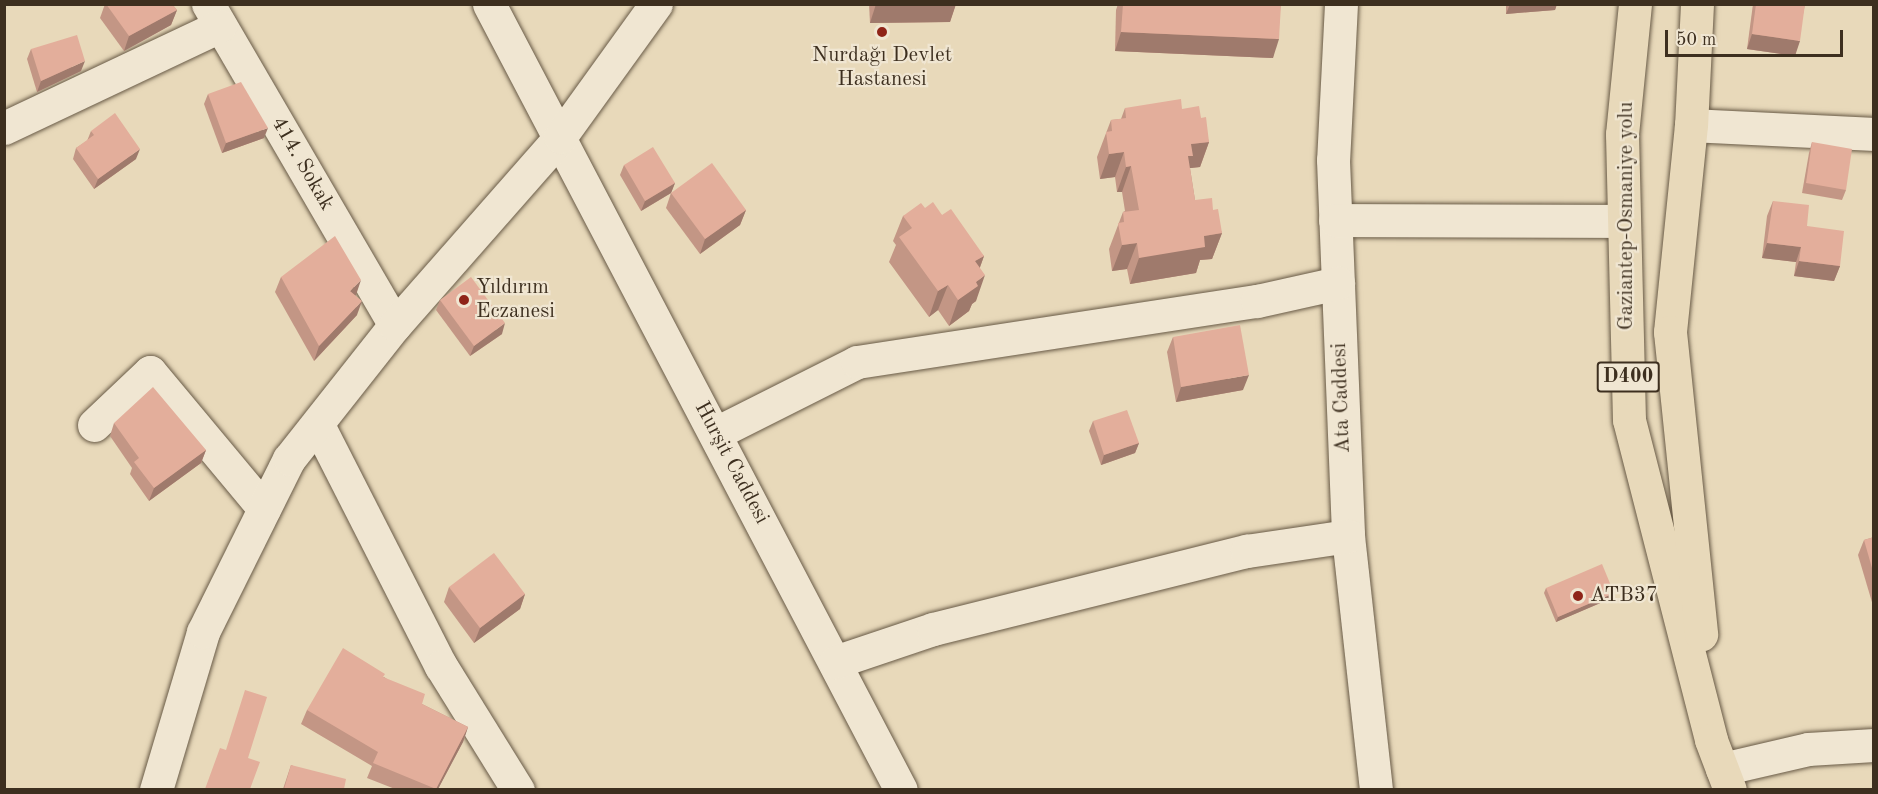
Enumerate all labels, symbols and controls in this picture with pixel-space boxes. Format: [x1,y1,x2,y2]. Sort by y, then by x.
scale bar [1668,18,1846,56]
marker: Nurdağı Devlet Hastanesi [873,23,891,41]
text: 50 m [1676,31,1716,49]
place label: Nurdağı Devlet Hastanesi [812,43,952,93]
street label: Gaziantep-Osmaniye yolu [1614,102,1640,330]
street label: 414. Sokak [265,113,339,215]
place label: Yıldırım Eczanesi [476,275,555,325]
marker: Yıldırım Eczanesi [457,293,471,307]
street label: Ata Caddesi [1327,342,1357,454]
road number: D400 [1596,360,1660,394]
street label: Hurşit Caddesi [688,397,774,529]
place label: ATB37 [1590,583,1658,609]
marker: ATB37 [1571,589,1585,603]

